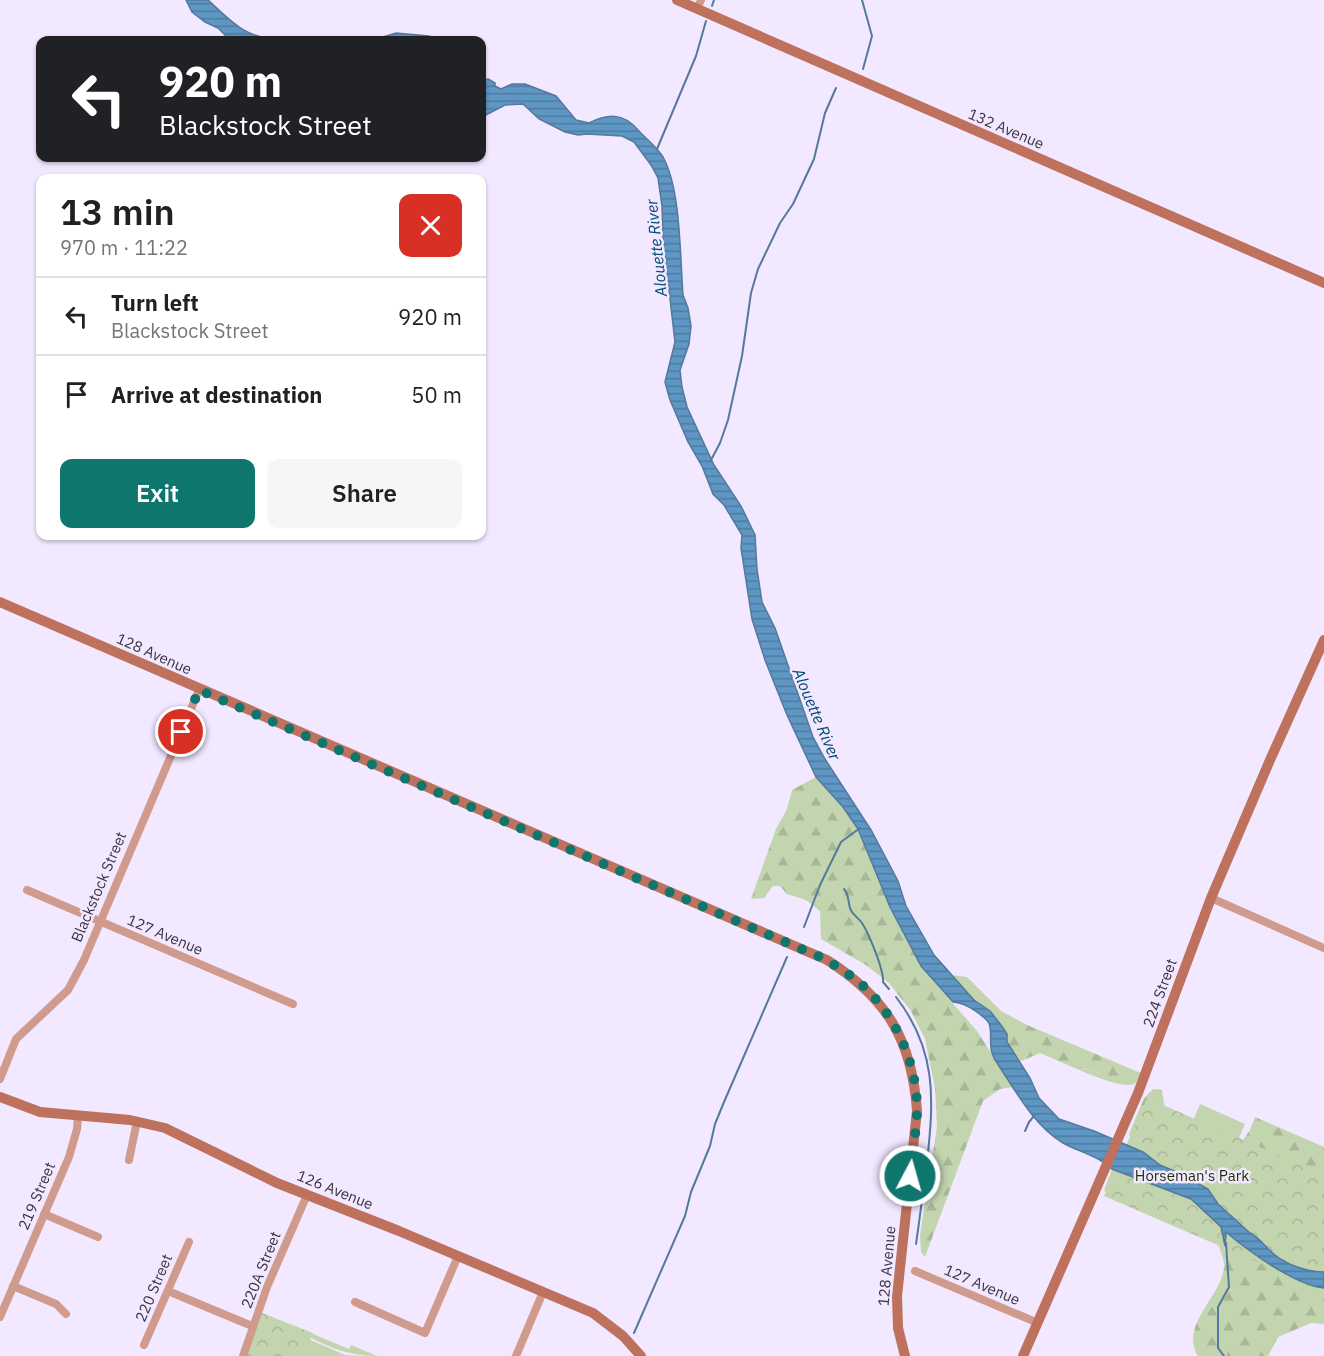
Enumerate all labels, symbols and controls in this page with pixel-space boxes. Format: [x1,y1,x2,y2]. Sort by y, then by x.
text: 920 m [159,54,282,109]
icon: left [60,60,138,138]
street label: 132 Avenue [965,104,1047,153]
text: Blackstock Street [159,107,372,142]
text: 13 min [60,188,175,235]
button: close [399,194,462,257]
water label: Alouette River [641,197,671,299]
text: 970 m · 11:22 [60,234,188,261]
text: Turn left [111,288,199,317]
icon: left [60,300,93,333]
text: 920 m [398,302,462,331]
text: Blackstock Street [111,317,269,344]
icon: arrive [60,378,93,411]
text: Arrive at destination [111,380,322,409]
text: 50 m [411,380,462,409]
button: Exit [60,459,255,528]
button: Share [267,459,462,528]
street label: 128 Avenue [114,628,195,679]
water label: Alouette River [788,664,846,764]
pin [155,706,206,757]
icon: arrive [164,715,197,748]
street label: Blackstock Street [67,829,130,945]
street label: 127 Avenue [124,910,206,959]
street label: 224 Street [1138,956,1181,1030]
position arrow [878,1144,942,1208]
street label: 219 Street [14,1159,59,1233]
street label: 126 Avenue [294,1166,376,1213]
park label: Horseman's Park [1135,1166,1249,1185]
street label: 128 Avenue [874,1225,899,1307]
street label: 220A Street [236,1229,285,1311]
street label: 220 Street [131,1251,176,1325]
street label: 127 Avenue [941,1260,1023,1309]

